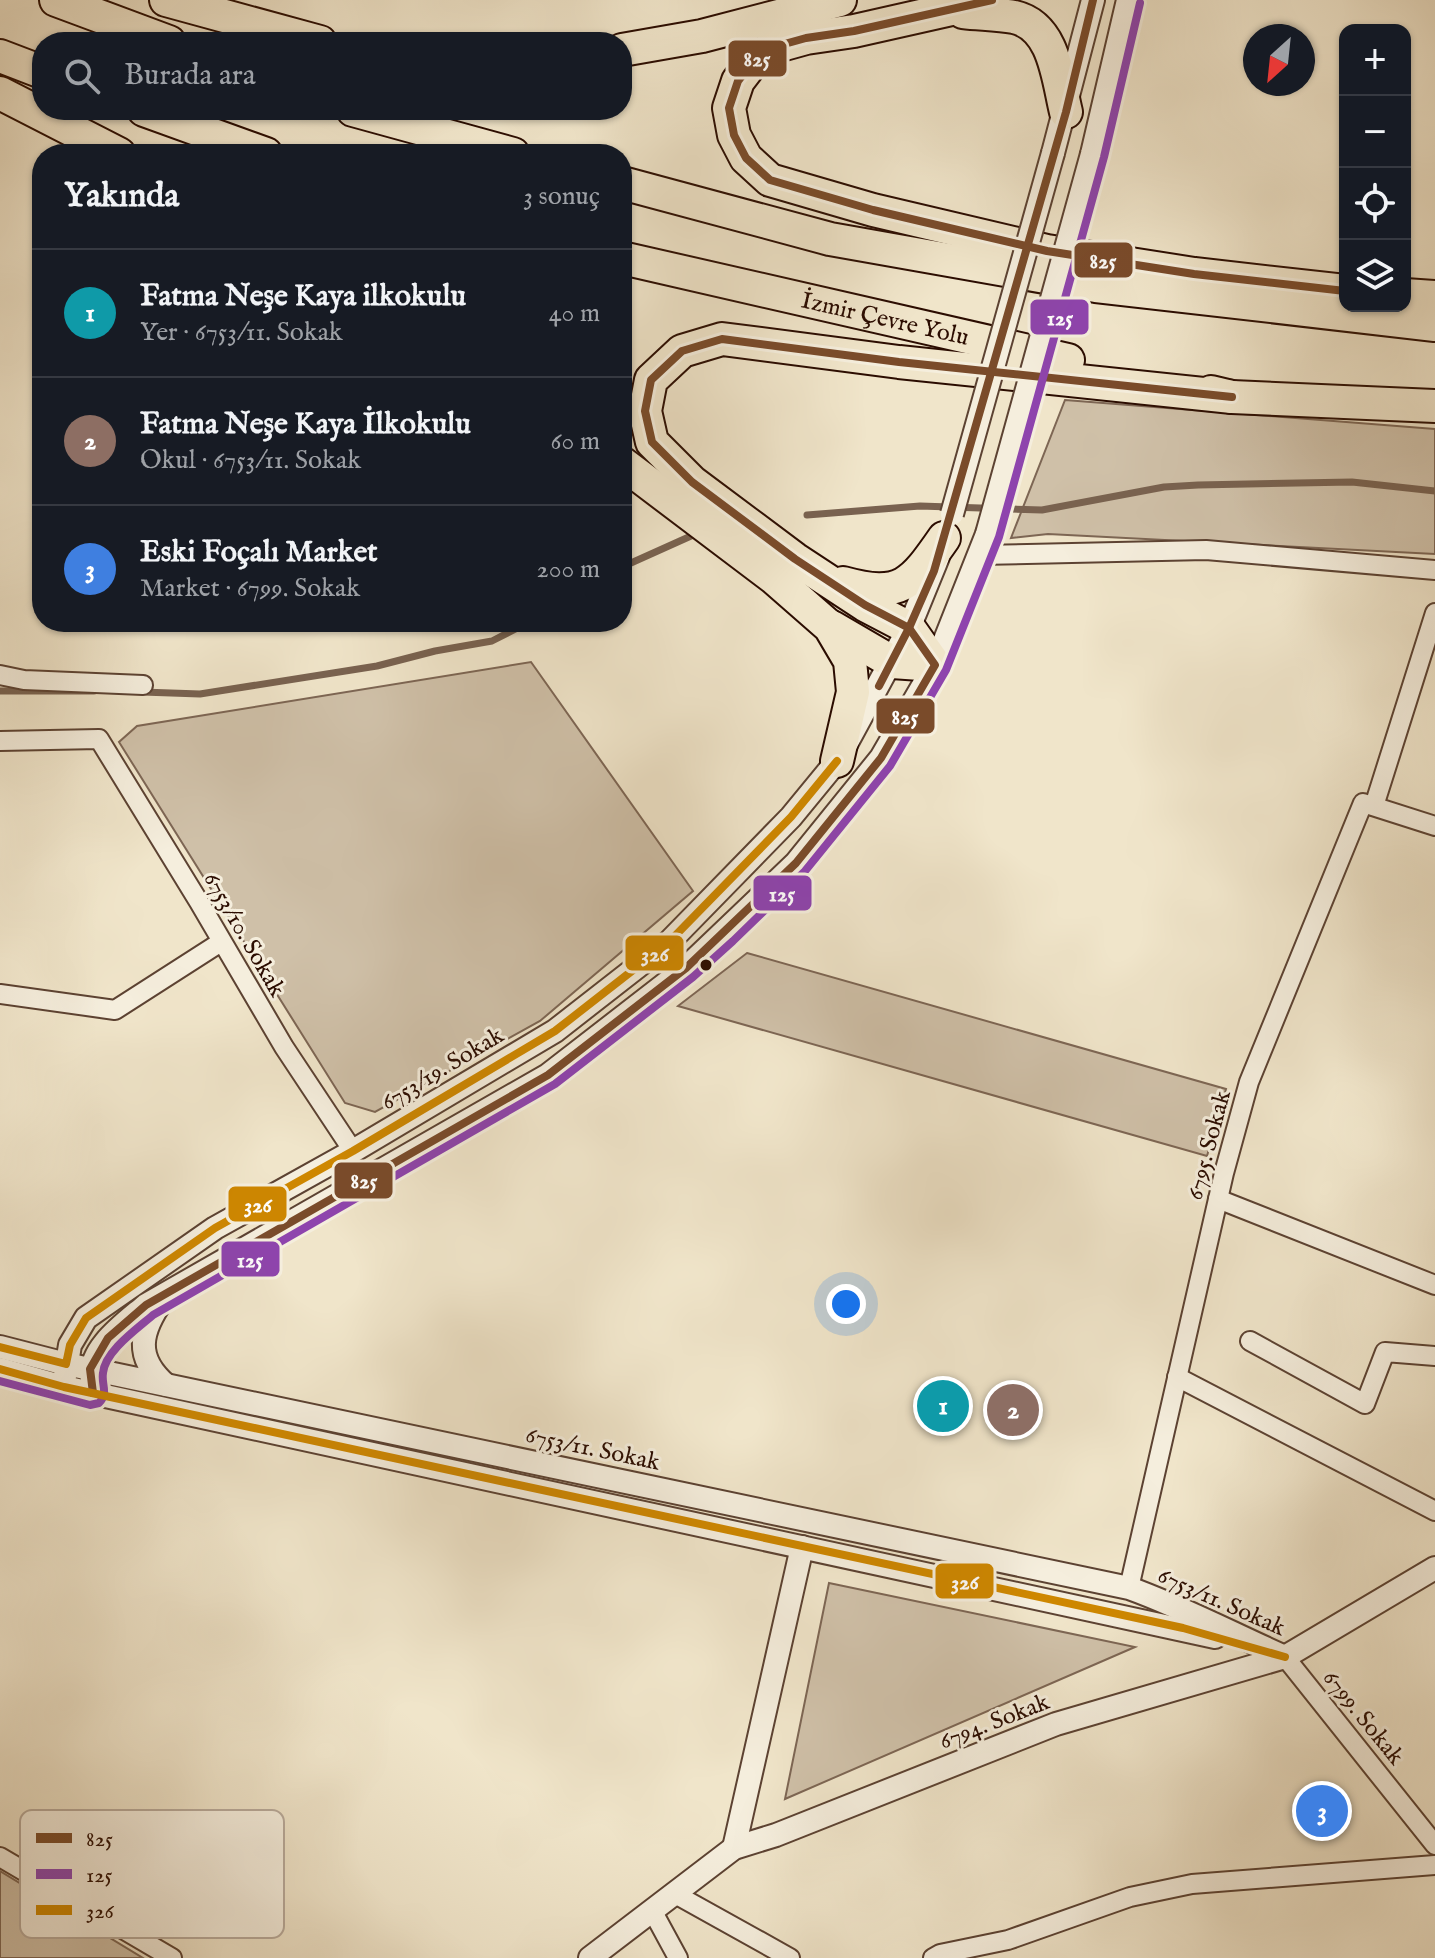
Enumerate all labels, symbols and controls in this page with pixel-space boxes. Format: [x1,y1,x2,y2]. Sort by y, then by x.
north arrow [1243,24,1315,96]
map controls [1339,24,1411,312]
button: + [1339,24,1411,96]
search box [32,32,632,120]
line badge: 825 [727,39,788,78]
text: 825 [744,46,770,74]
icon: search [60,54,104,98]
text: Burada ara [124,57,256,95]
button: − [1339,96,1411,168]
button: locate [1339,168,1411,240]
text: Yakında [64,175,179,218]
text: 3 sonuç [523,180,600,213]
button: layers [1339,240,1411,312]
line badge: 825 [1073,241,1134,279]
text: 825 [1090,248,1116,276]
text: Fatma Neşe Kaya ilkokulu [140,278,466,316]
street label: İzmir Çevre Yolu [798,285,972,354]
text: 1 [85,297,95,330]
text: 40 m [549,297,600,330]
line badge: 125 [1029,298,1090,336]
text: 125 [1047,305,1073,333]
text: Yer · 6753/11. Sokak [140,316,343,349]
text: Fatma Neşe Kaya İlkokulu [140,406,471,444]
text: 2 [84,425,96,458]
text: 60 m [551,425,600,458]
text: Okul · 6753/11. Sokak [140,444,361,477]
text: Eski Foçalı Market [140,534,378,572]
text: 3 [85,553,95,586]
text: 200 m [536,553,600,586]
text: Market · 6799. Sokak [140,572,360,605]
line badge: 825 [875,697,936,735]
text: 825 [892,704,918,732]
street label: 6753/10. Sokak [195,867,292,1003]
line badge: 125 [752,874,813,912]
text: 125 [769,881,795,909]
line badge: 326 [624,934,685,972]
text: 326 [641,941,671,969]
unlabelled marker [698,957,714,973]
street label: 6753/19. Sokak [376,1020,510,1118]
street label: 6795. Sokak [1180,1087,1239,1204]
line badge: 825 [333,1161,394,1200]
text: 825 [351,1168,377,1196]
line badge: 326 [227,1185,288,1223]
text: 326 [244,1192,274,1220]
line badge: 125 [220,1240,281,1278]
text: 125 [237,1247,263,1275]
your location [826,1284,866,1324]
pin: 1 [917,1376,969,1436]
pin: 2 [987,1380,1039,1440]
street label: 6753/11. Sokak [523,1420,663,1479]
street label: 6753/11. Sokak [1153,1560,1290,1644]
line badge: 326 [934,1562,995,1600]
text: 326 [951,1569,981,1597]
street label: 6799. Sokak [1315,1664,1411,1772]
street label: 6794. Sokak [935,1687,1054,1758]
pin: 3 [1296,1781,1348,1841]
legend [20,1810,284,1938]
text: 825 [86,1826,113,1854]
text: 125 [86,1862,112,1890]
text: 326 [86,1898,115,1926]

